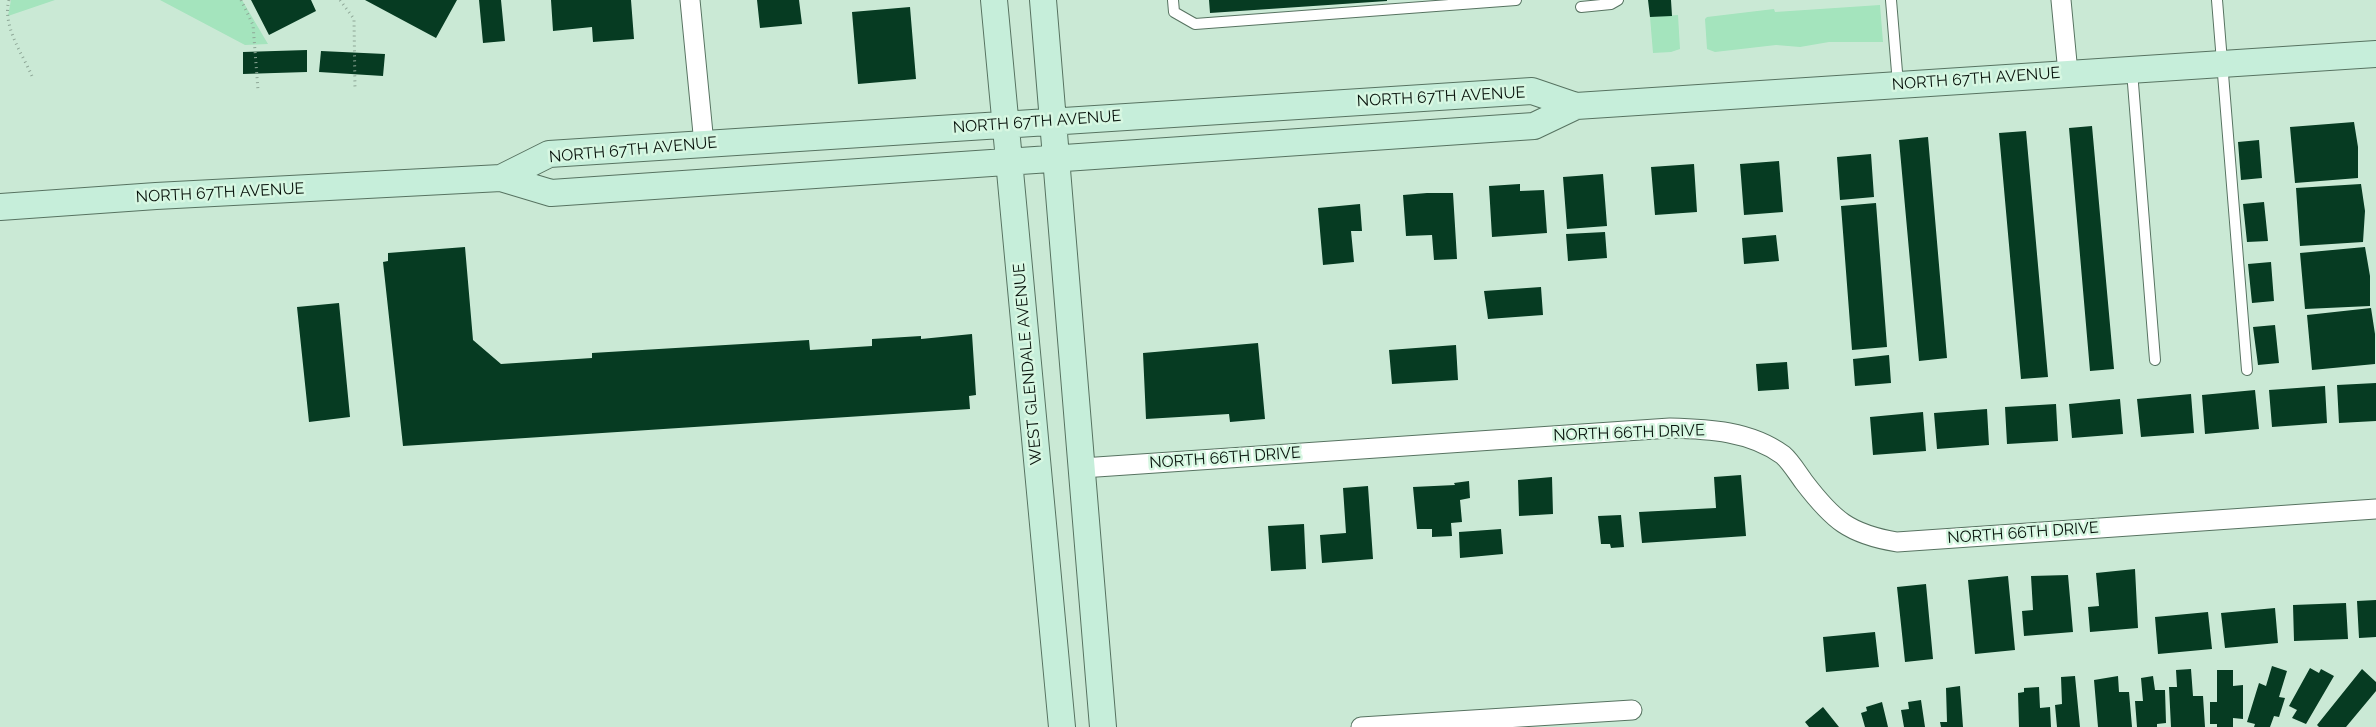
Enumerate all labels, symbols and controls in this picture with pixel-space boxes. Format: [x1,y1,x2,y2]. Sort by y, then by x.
street label: NORTH 67TH AVENUE [1891,64,2061,94]
street label: NORTH 67TH AVENUE [1356,83,1526,111]
street label: NORTH 67TH AVENUE [952,107,1122,137]
street label: NORTH 67TH AVENUE [548,133,718,167]
street label: NORTH 67TH AVENUE [135,179,305,207]
street label: WEST GLENDALE AVENUE [1010,262,1046,466]
street label: NORTH 66TH DRIVE [1553,421,1705,445]
street label: NORTH 66TH DRIVE [1149,443,1301,473]
street label: NORTH 66TH DRIVE [1947,518,2099,548]

